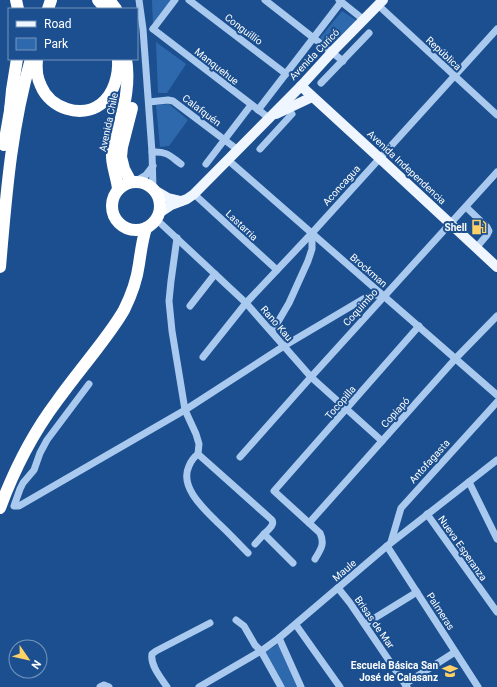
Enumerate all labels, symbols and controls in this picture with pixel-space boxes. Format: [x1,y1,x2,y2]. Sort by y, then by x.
legend [8,8,138,60]
street label: Conguillío [223,12,265,47]
text: Road [44,17,72,31]
street label: Avenida Curicó [287,26,342,82]
street label: República [424,34,463,72]
text: Park [44,37,69,51]
street label: Manquehue [193,46,241,87]
street label: Avenida Chile [97,92,120,153]
street label: Calafquén [180,92,223,128]
street label: Avenida Independencia [365,128,448,207]
street label: Aconcagua [320,163,362,208]
street label: Lastarria [224,208,260,243]
fuel station icon: Shell [470,218,488,236]
place label: Shell [445,222,467,233]
street label: Brockman [348,251,389,289]
street label: Coquimbo [341,286,380,328]
street label: Rano Kau [259,304,295,343]
street label: Tocopilla [323,383,358,421]
street label: Copiapó [379,395,412,430]
street label: Antofagasta [407,437,452,485]
street label: Nueva Esperanza [436,514,489,583]
street label: Maule [330,557,358,584]
street label: Palmeras [425,591,457,632]
street label: Brisas de Mar [353,594,397,651]
north arrow [8,639,48,679]
text: N [28,657,43,671]
place label: Escuela Básica San José de Calasanz [351,660,438,683]
school or university icon: Escuela Básica San José de Calasanz [441,662,459,680]

